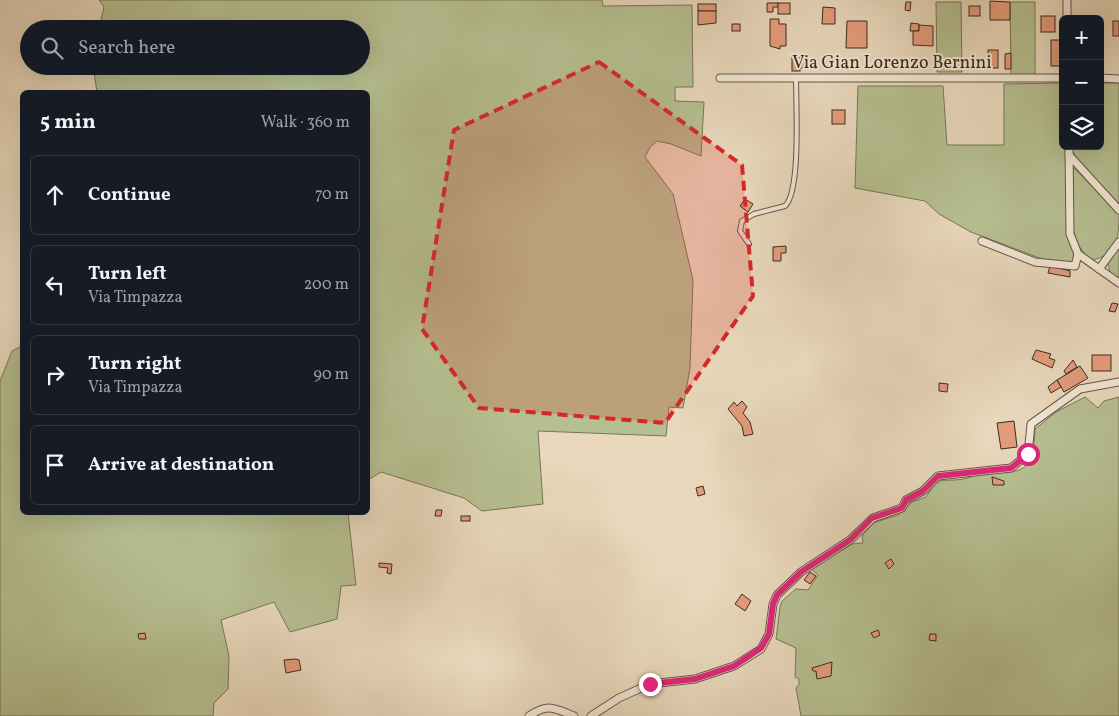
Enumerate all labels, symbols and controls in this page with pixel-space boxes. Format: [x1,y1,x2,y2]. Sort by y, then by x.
map controls [1059,15,1104,150]
button: + [1059,15,1104,60]
search box [20,20,370,75]
icon: search [38,34,66,62]
text: Search here [78,35,175,61]
street label: Via Gian Lorenzo Bernini [792,51,992,76]
button: − [1059,60,1104,105]
button: layers [1059,105,1104,150]
text: 5 min [40,108,96,137]
text: Walk · 360 m [261,112,350,134]
icon: ahead [41,181,69,209]
text: Continue [88,182,171,208]
text: 70 m [315,184,349,206]
text: Turn left [88,261,167,287]
icon: left [41,271,69,299]
text: 200 m [304,274,349,296]
text: Via Timpazza [88,287,182,309]
text: Turn right [88,351,181,377]
icon: right [41,361,69,389]
text: 90 m [313,364,349,386]
text: Via Timpazza [88,377,182,399]
route start [1017,443,1040,466]
icon: arrive [41,451,69,479]
text: Arrive at destination [88,452,274,478]
route end [639,673,662,696]

